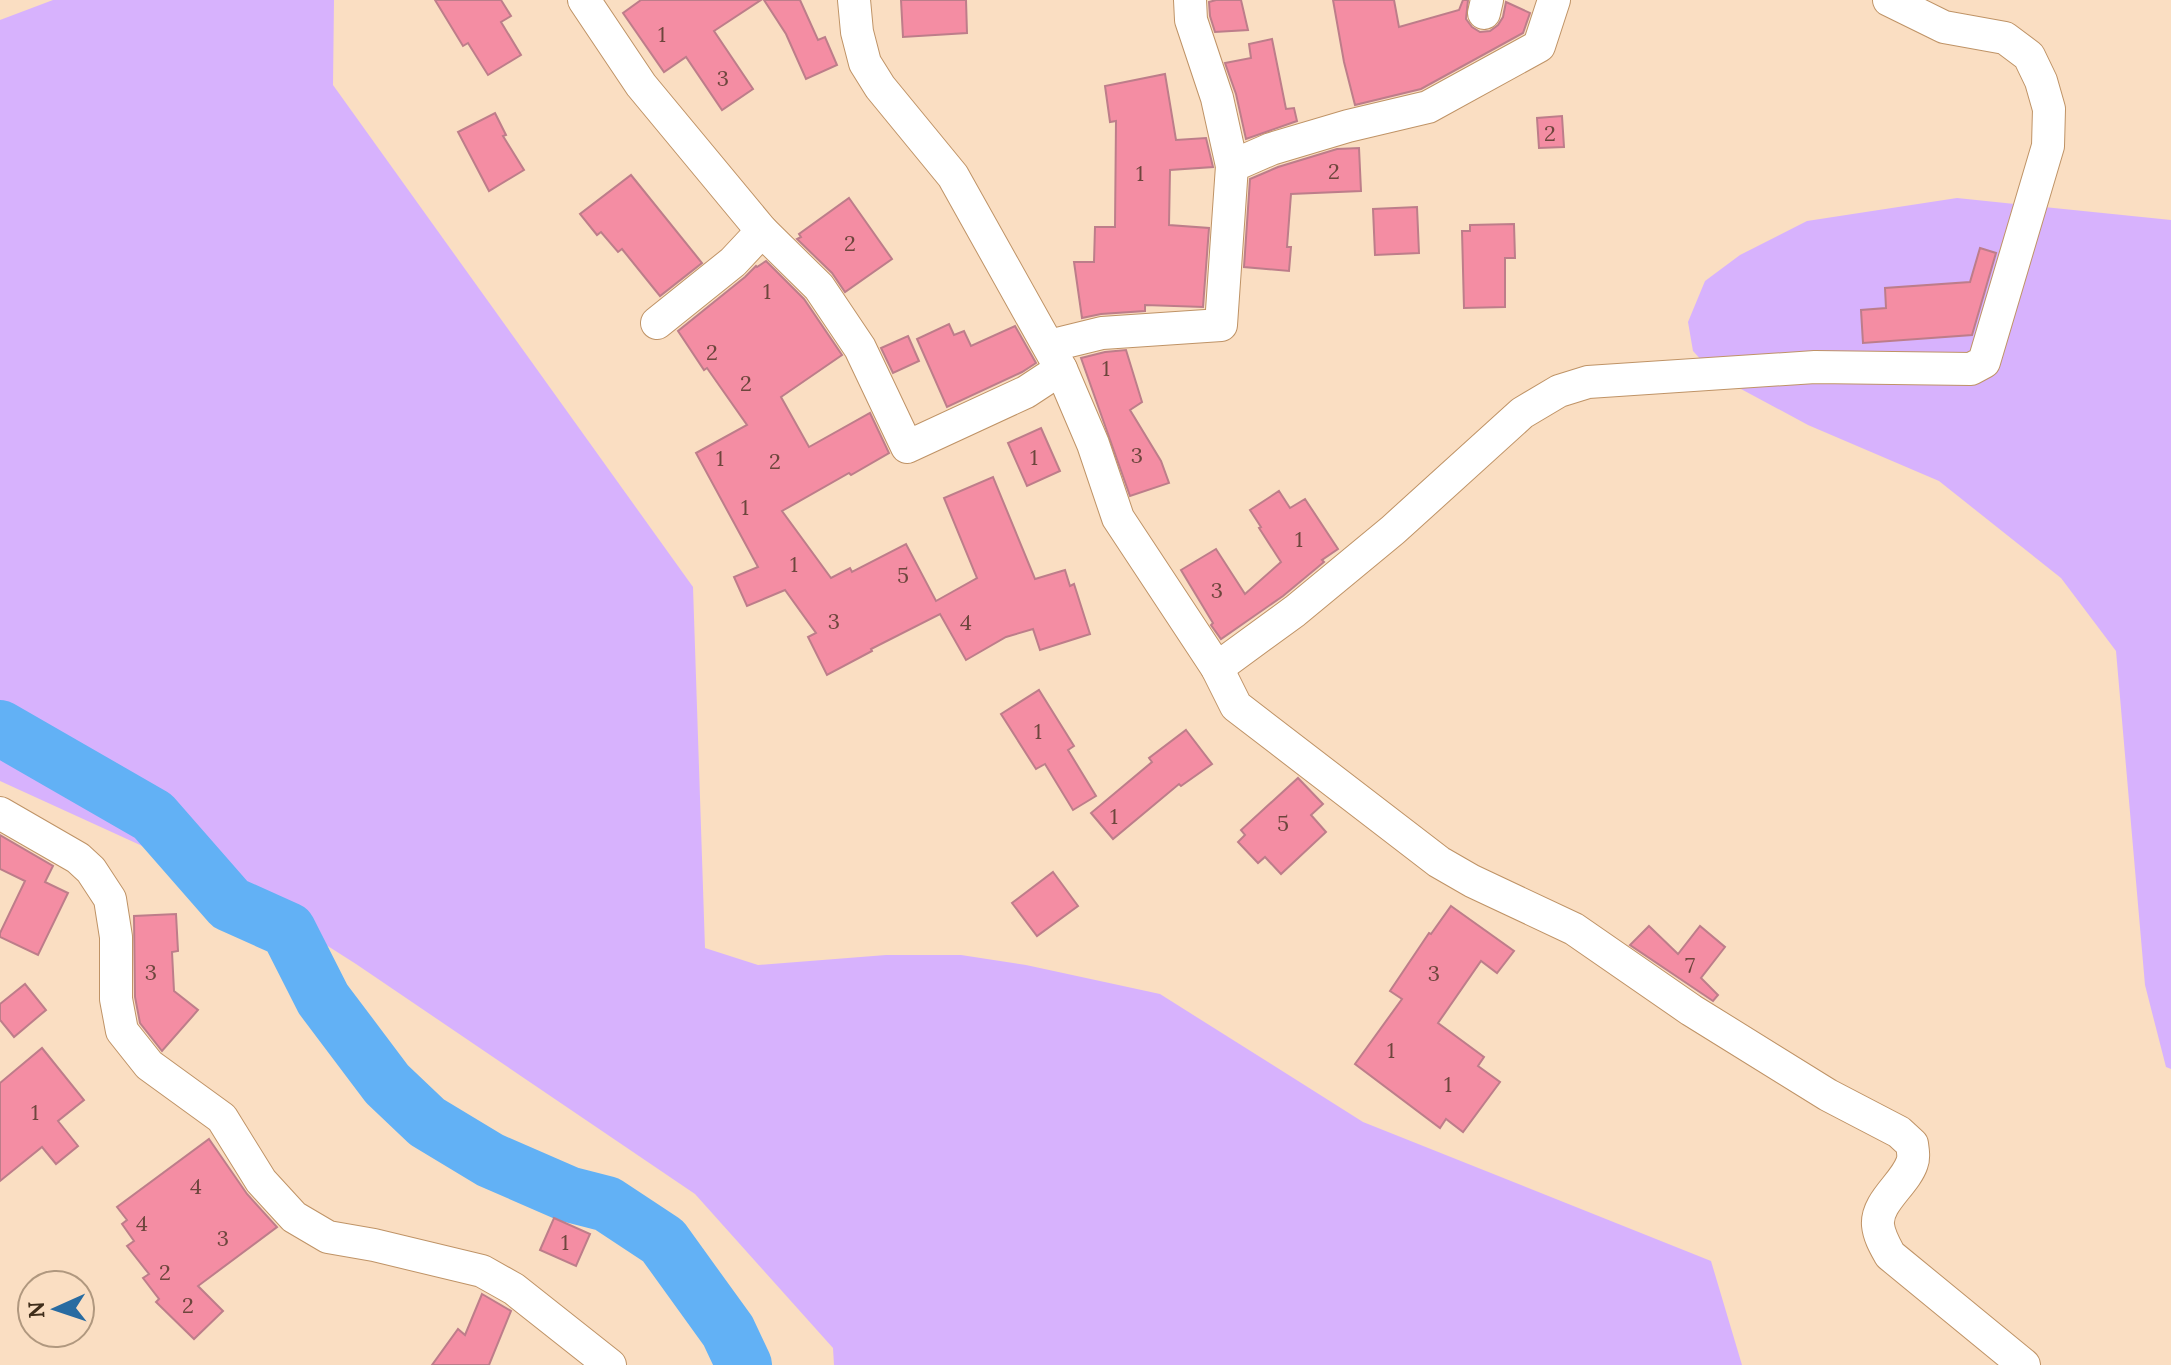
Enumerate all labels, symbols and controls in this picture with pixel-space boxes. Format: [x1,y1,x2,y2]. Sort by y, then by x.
house number: 1 [658,20,666,48]
house number: 3 [717,64,729,92]
house number: 2 [1544,119,1556,147]
house number: 2 [1328,157,1340,185]
house number: 1 [1136,159,1144,187]
house number: 2 [844,229,856,257]
house number: 1 [763,277,771,305]
house number: 2 [706,338,718,366]
house number: 1 [1102,354,1110,382]
house number: 2 [740,369,752,397]
house number: 3 [1131,441,1143,469]
house number: 1 [1030,443,1038,471]
house number: 1 [716,444,724,472]
house number: 2 [769,447,781,475]
house number: 1 [741,493,749,521]
house number: 1 [1295,525,1303,553]
house number: 1 [790,550,798,578]
house number: 5 [897,561,909,589]
house number: 3 [1211,576,1223,604]
house number: 3 [828,607,840,635]
house number: 4 [960,608,972,636]
house number: 1 [1034,717,1042,745]
house number: 1 [1110,802,1118,830]
house number: 5 [1277,809,1289,837]
house number: 7 [1685,951,1695,979]
house number: 3 [145,958,157,986]
house number: 3 [1428,959,1440,987]
house number: 1 [1387,1036,1395,1064]
house number: 1 [1444,1070,1452,1098]
house number: 1 [31,1098,39,1126]
house number: 4 [190,1172,202,1200]
house number: 4 [136,1209,148,1237]
house number: 3 [217,1224,229,1252]
house number: 1 [561,1228,569,1256]
house number: 2 [159,1258,171,1286]
north arrow [16,1269,96,1349]
house number: 2 [182,1291,194,1319]
text: N [22,1301,50,1319]

